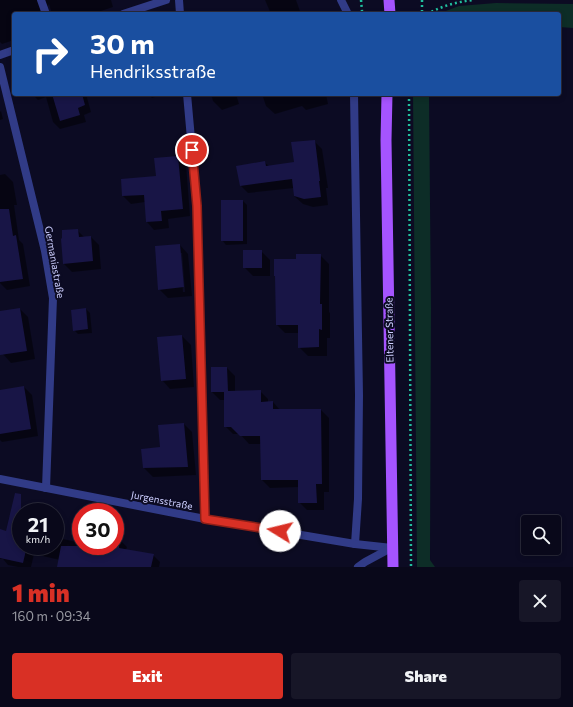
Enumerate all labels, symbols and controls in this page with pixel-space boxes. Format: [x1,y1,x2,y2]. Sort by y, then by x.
text: 30 m [90,26,155,60]
icon: right [24,28,76,80]
text: Hendriksstraße [90,60,216,82]
pin [175,133,209,167]
icon: arrive [181,139,203,161]
street label: Germaniastraße [43,225,67,299]
street label: Eltener Straße [382,297,396,363]
street label: Jurgensstraße [130,488,194,512]
speed limit sign: 30 [72,503,124,555]
position arrow [259,510,301,552]
text: 21 [28,512,48,536]
map controls [521,515,561,555]
button: search [521,515,561,555]
text: km/h [26,533,50,545]
text: 1 min [12,578,70,607]
button: close [519,580,561,622]
text: 160 m · 09:34 [12,608,90,624]
button: Exit [12,653,283,699]
button: Share [291,653,561,699]

